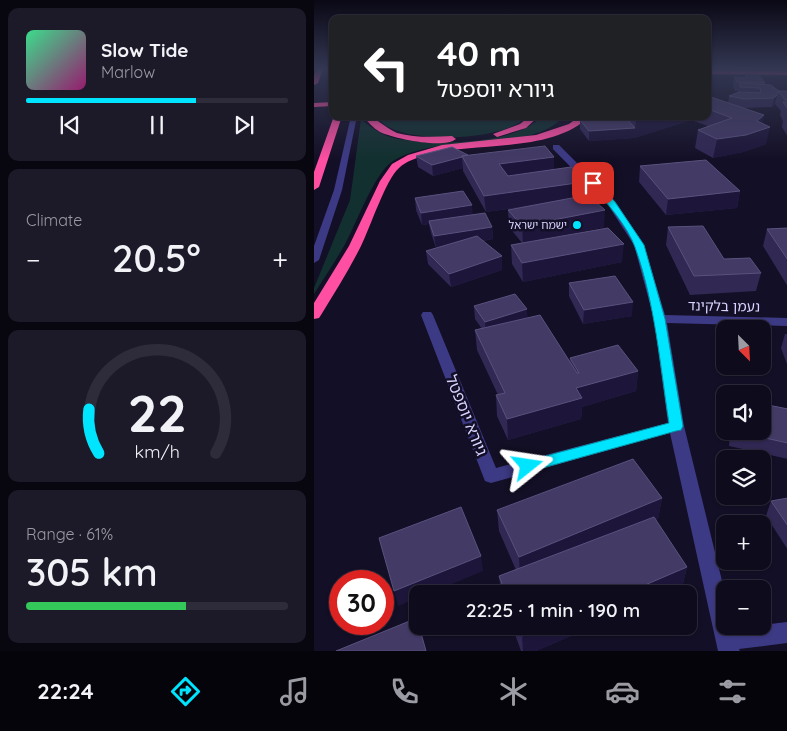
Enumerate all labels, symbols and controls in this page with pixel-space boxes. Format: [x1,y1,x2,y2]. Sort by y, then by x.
text: 40 m [437,31,521,75]
icon: left [354,35,419,100]
text: Slow Tide [101,38,189,62]
text: Marlow [101,62,155,82]
text: גיורא יוספטל [437,75,554,103]
icon: previous [56,111,84,139]
icon: pause [143,111,171,139]
icon: next [230,111,258,139]
pin [572,162,614,204]
icon: arrive [579,169,607,197]
text: Climate [26,210,82,230]
place label: ישמח ישראל [509,218,567,232]
marker: ישמח ישראל [571,219,583,231]
text: 20.5° [112,234,201,282]
text: − [26,242,41,277]
text: + [272,242,288,277]
street label: נעמן בלקינד [688,296,760,316]
north arrow [716,320,772,375]
map controls [716,320,771,635]
street label: גיורא יוספטל [442,372,492,458]
text: 22 [127,380,187,445]
button: sound [716,385,771,440]
position arrow [501,439,553,491]
text: km/h [134,440,180,462]
button: layers [716,450,771,505]
button: + [716,515,771,570]
text: Range · 61% [26,524,113,544]
text: 305 km [26,548,158,596]
speed limit sign: 30 [329,570,394,635]
button: − [716,580,771,635]
text: 22:25 · 1 min · 190 m [466,598,640,622]
icon: directions [168,674,203,709]
icon: music [277,674,312,709]
icon: phone [387,674,422,709]
icon: climate [496,674,531,709]
icon: car [605,674,640,709]
icon: filters [715,674,750,709]
text: 22:24 [37,677,94,705]

